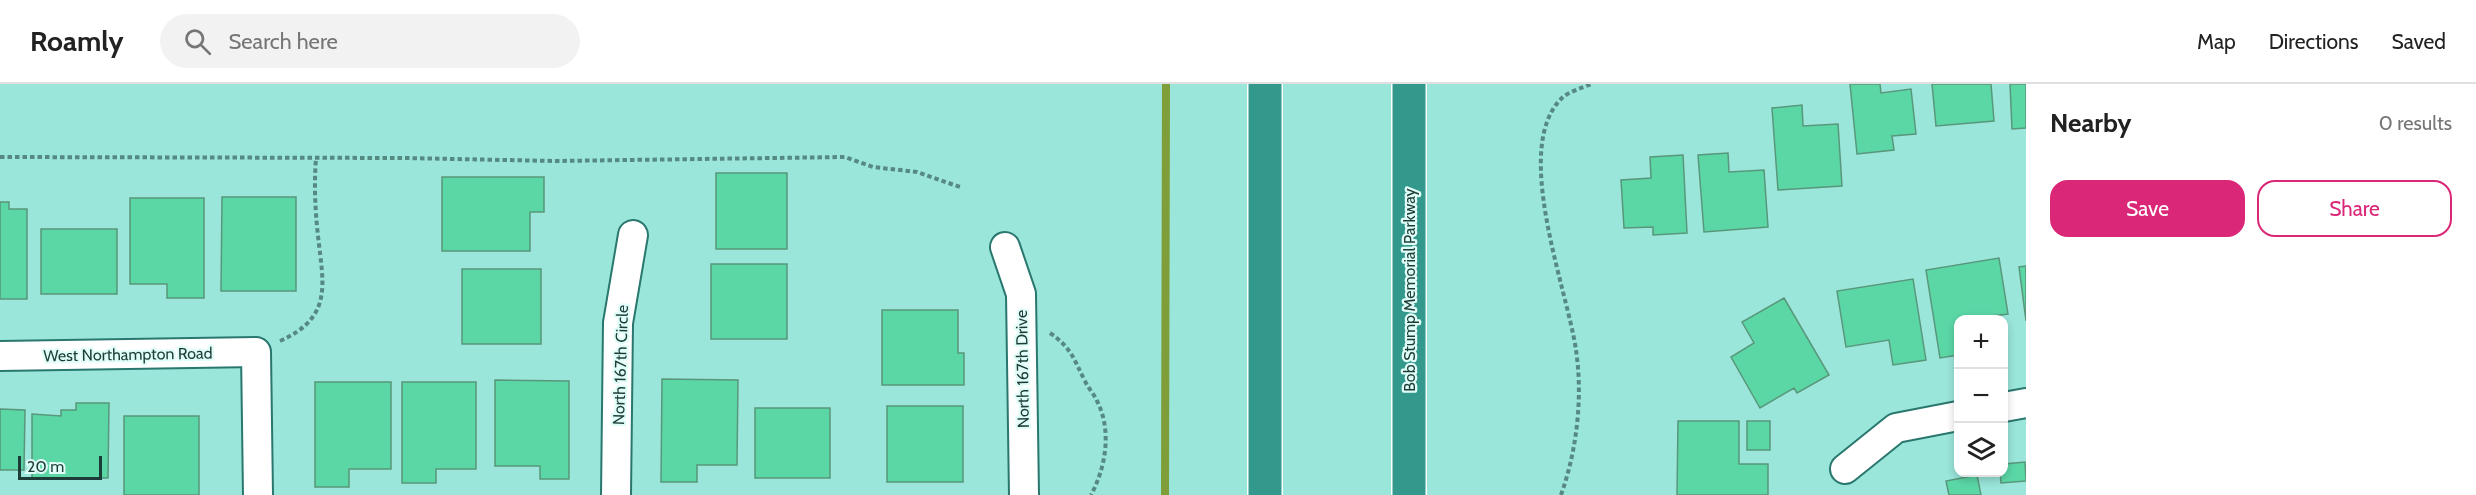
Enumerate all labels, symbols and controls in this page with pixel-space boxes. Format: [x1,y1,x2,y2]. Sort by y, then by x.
search box [160,14,580,68]
text: Roamly [30,24,124,58]
icon: search [181,25,214,58]
text: Search here [229,28,338,55]
text: Map [2197,29,2236,54]
text: Directions [2269,29,2358,54]
text: Saved [2391,29,2446,54]
text: Nearby [2050,107,2131,139]
text: 0 results [2379,111,2452,135]
button: Save [2050,180,2245,237]
button: Share [2257,180,2452,237]
street label: Bob Stump Memorial Parkway [1400,188,1419,392]
street label: North 167th Circle [609,305,632,425]
street label: North 167th Drive [1012,310,1033,428]
map controls [1954,315,2008,477]
button: + [1954,315,2008,369]
street label: West Northampton Road [43,344,213,365]
button: − [1954,369,2008,423]
button: layers [1954,423,2008,477]
scale bar [18,453,102,480]
text: 20 m [27,457,64,476]

